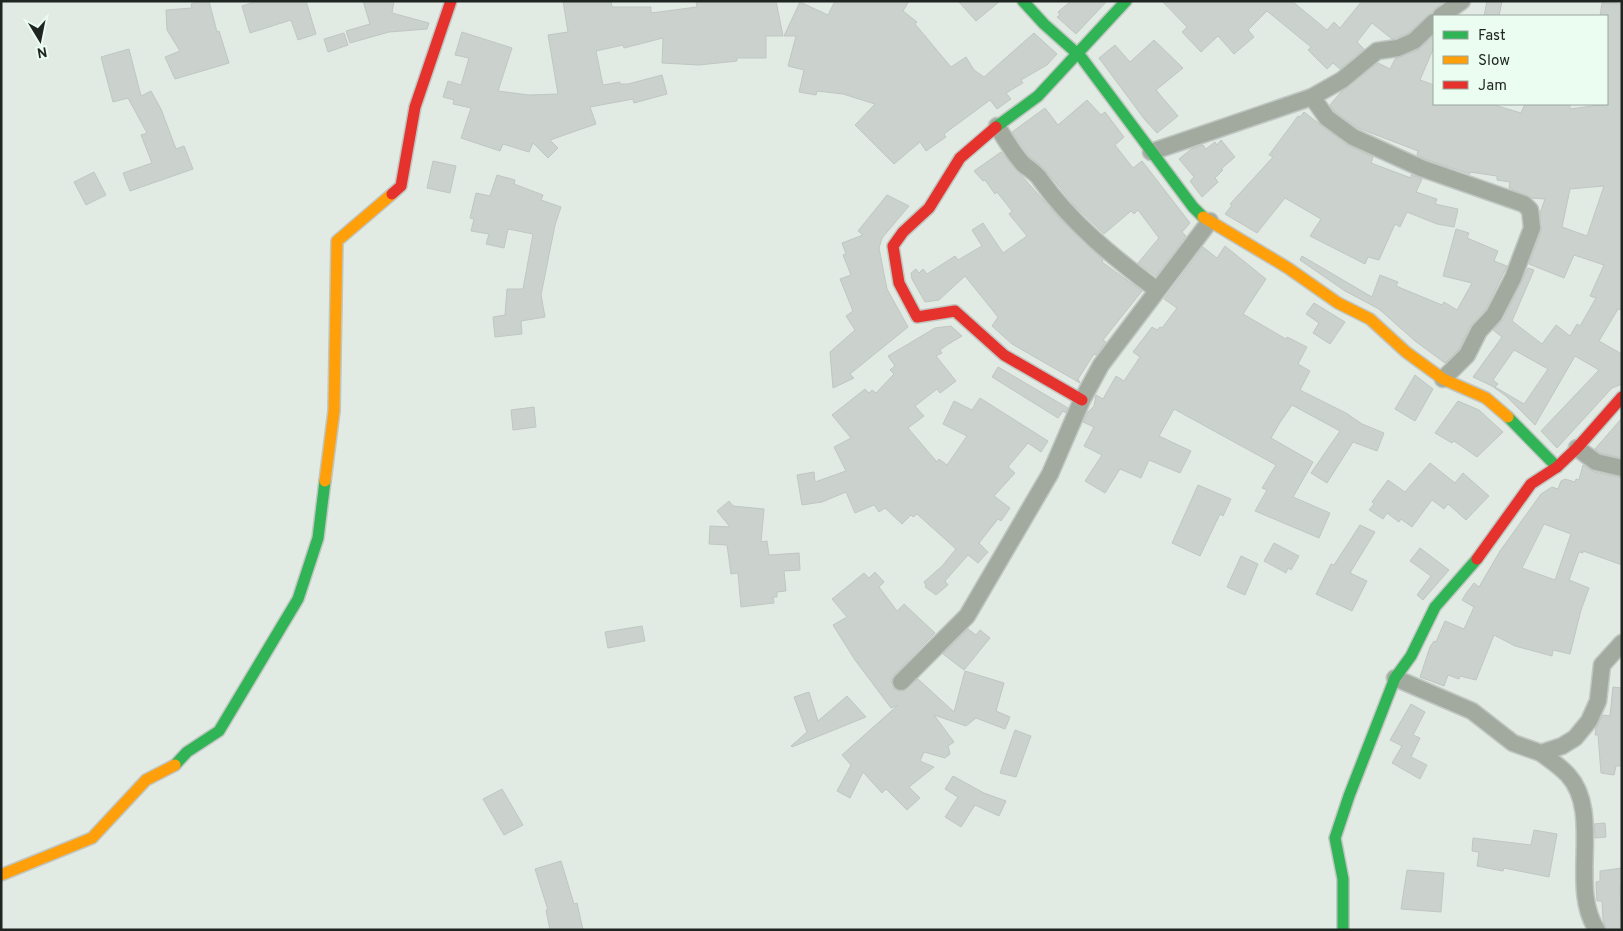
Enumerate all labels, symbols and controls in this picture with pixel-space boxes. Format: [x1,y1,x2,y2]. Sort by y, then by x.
north arrow [15,15,65,65]
legend [1433,15,1608,105]
text: Fast [1478,27,1506,46]
text: N [36,42,48,61]
text: Slow [1478,52,1510,71]
text: Jam [1478,77,1507,96]

